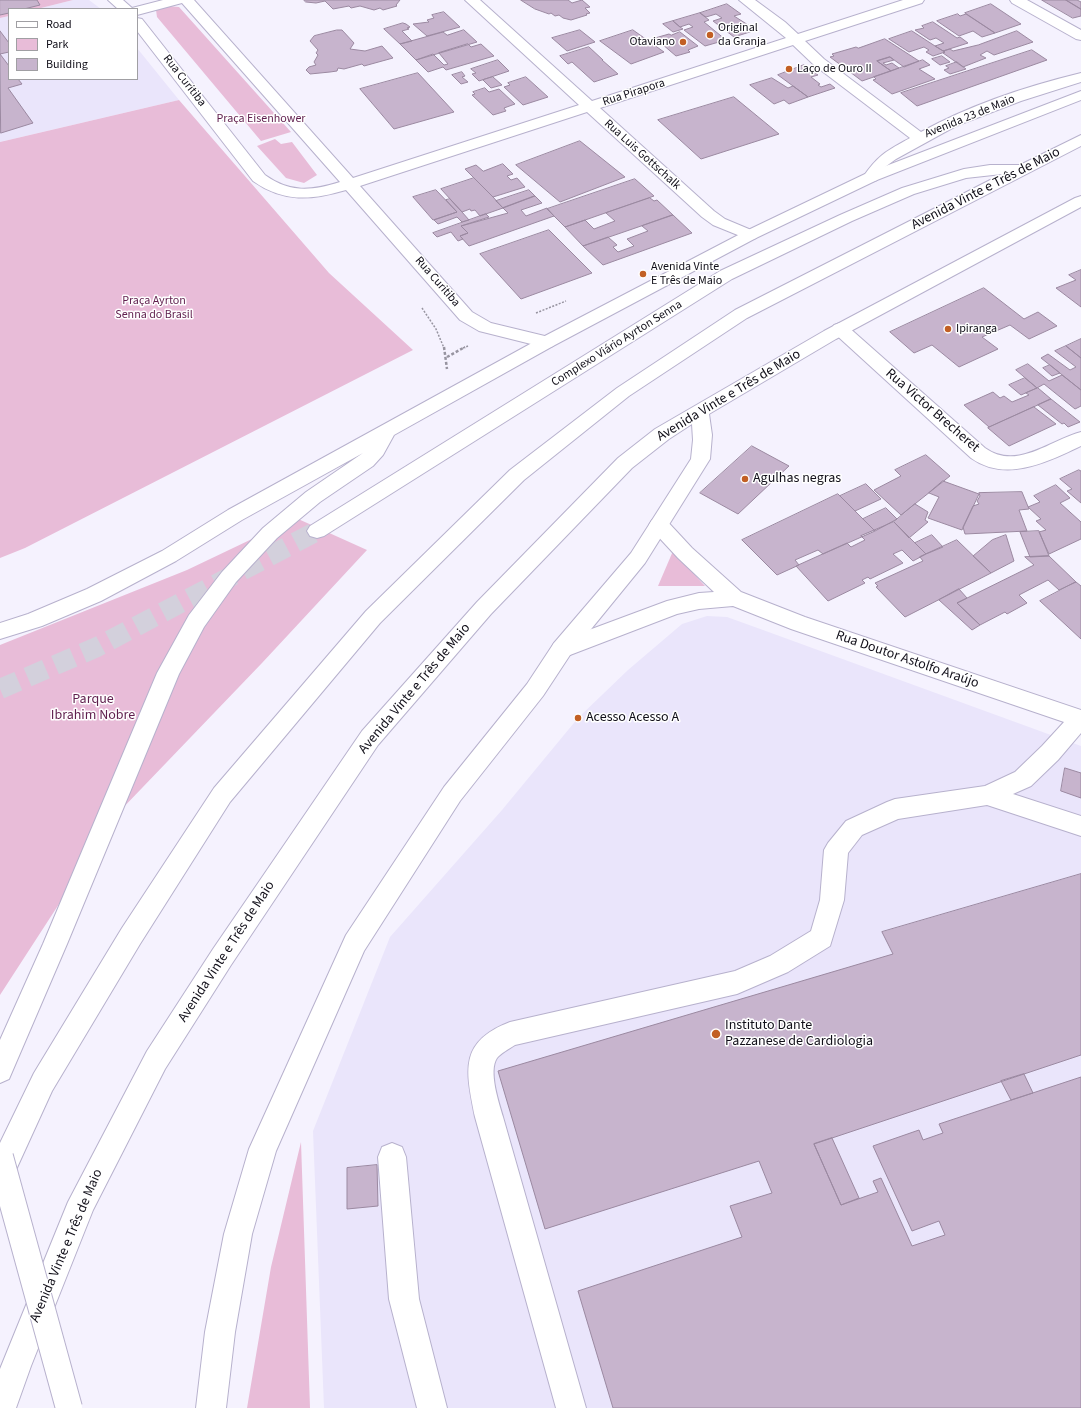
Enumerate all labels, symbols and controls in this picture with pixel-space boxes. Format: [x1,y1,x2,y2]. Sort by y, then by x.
legend [8,8,138,80]
text: Road [46,16,72,33]
place label: Original da Granja [718,21,766,49]
marker: Original da Granja [705,30,715,40]
place label: Otaviano [630,35,675,49]
text: Park [46,36,68,53]
marker: Otaviano [678,37,688,47]
street label: Rua Curitiba [159,52,209,110]
text: Building [46,56,88,73]
place label: Laço de Ouro II [797,62,872,76]
marker: Laço de Ouro II [784,64,794,74]
street label: Rua Pirapora [601,76,667,110]
street label: Avenida 23 de Maio [923,92,1017,142]
park label: Praça Eisenhower [216,112,306,126]
street label: Rua Luis Gottschalk [601,117,683,193]
street label: Avenida Vinte e Três de Maio [909,144,1063,234]
street label: Rua Curitiba [411,254,463,310]
place label: Avenida Vinte E Três de Maio [651,260,722,288]
marker: Avenida Vinte E Três de Maio [638,269,648,279]
park label: Praça Ayrton Senna do Brasil [115,294,193,322]
street label: Complexo Viário Ayrton Senna [549,298,685,390]
place label: Ipiranga [956,322,997,336]
marker: Ipiranga [943,324,953,334]
street label: Avenida Vinte e Três de Maio [654,346,804,446]
street label: Rua Victor Brecheret [882,366,982,456]
place label: Agulhas negras [753,471,841,487]
marker: Agulhas negras [740,474,750,484]
street label: Avenida Vinte e Três de Maio [356,620,474,758]
street label: Rua Doutor Astolfo Araújo [833,628,981,692]
park label: Parque Ibrahim Nobre [51,692,135,724]
place label: Acesso Acesso A [586,710,679,726]
marker: Acesso Acesso A [573,713,583,723]
street label: Avenida Vinte e Três de Maio [175,878,279,1026]
place label: Instituto Dante Pazzanese de Cardiologia [725,1018,873,1050]
marker: Instituto Dante Pazzanese de Cardiologia [710,1028,722,1040]
street label: Avenida Vinte e Três de Maio [27,1167,107,1325]

